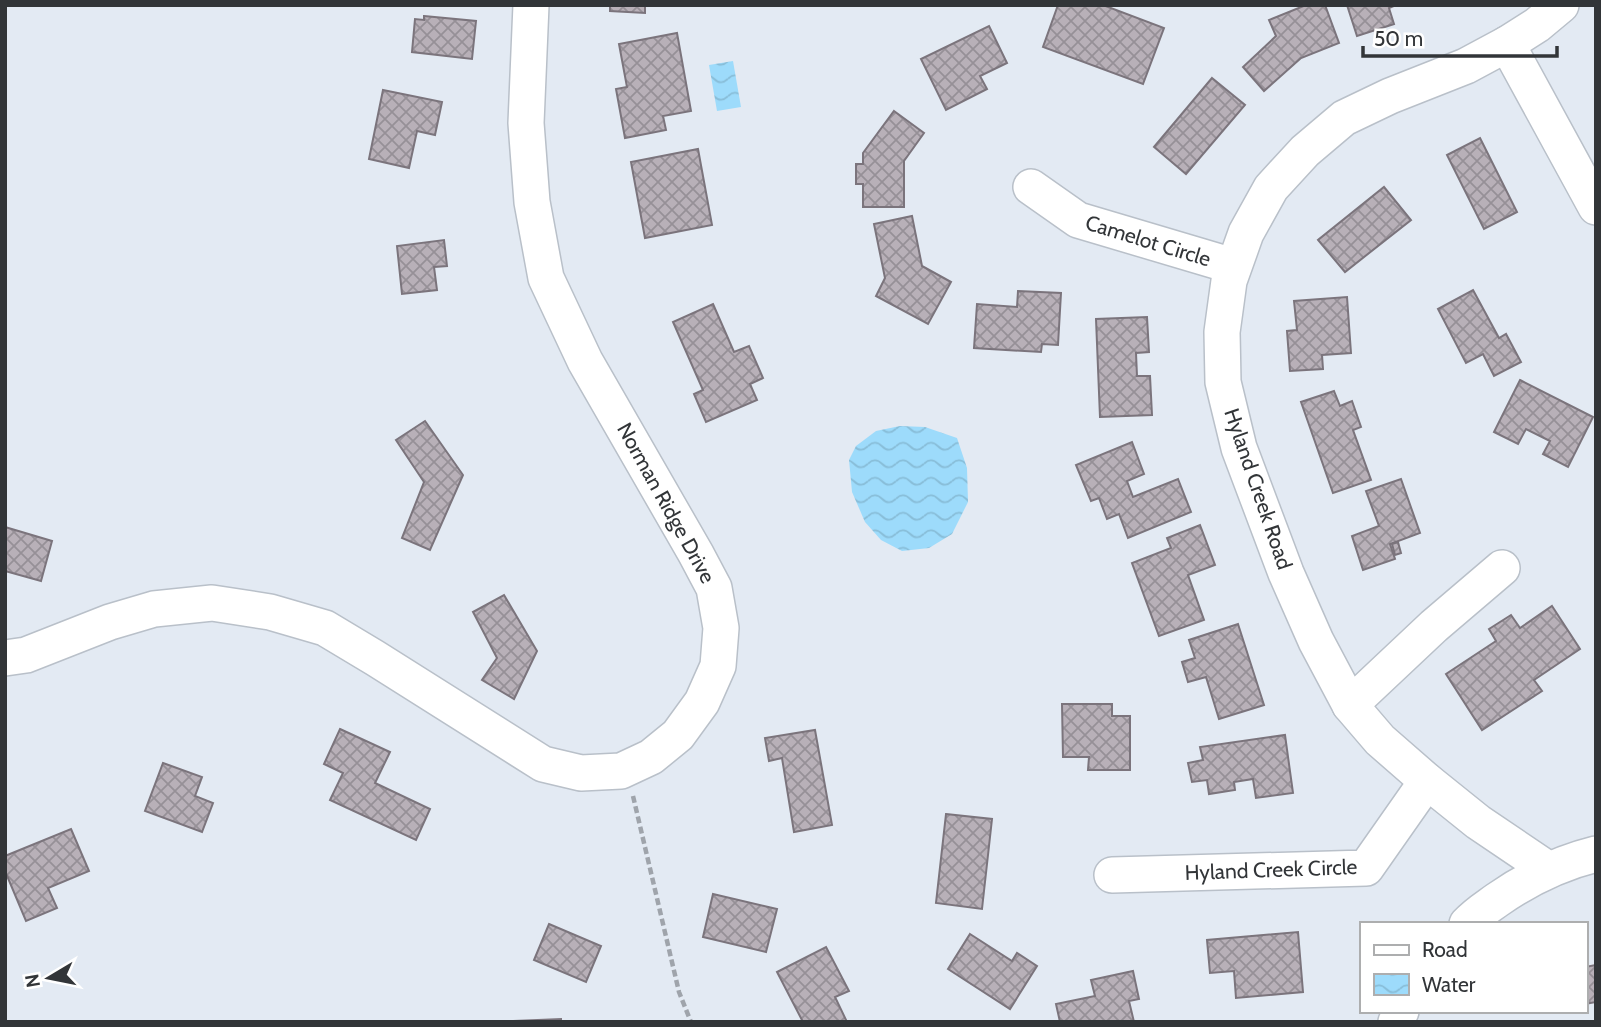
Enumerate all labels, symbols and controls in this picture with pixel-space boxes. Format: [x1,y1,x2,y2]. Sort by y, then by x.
scale bar [1363,14,1557,58]
text: 50 m [1374,26,1423,51]
street label: Camelot Circle [1082,210,1214,272]
street label: Hyland Creek Road [1219,405,1298,573]
street label: Norman Ridge Drive [612,418,721,587]
street label: Hyland Creek Circle [1184,854,1358,885]
legend [1360,922,1587,1013]
text: Road [1422,937,1468,962]
north arrow [14,943,84,1013]
text: N [20,972,45,989]
text: Water [1422,972,1476,997]

